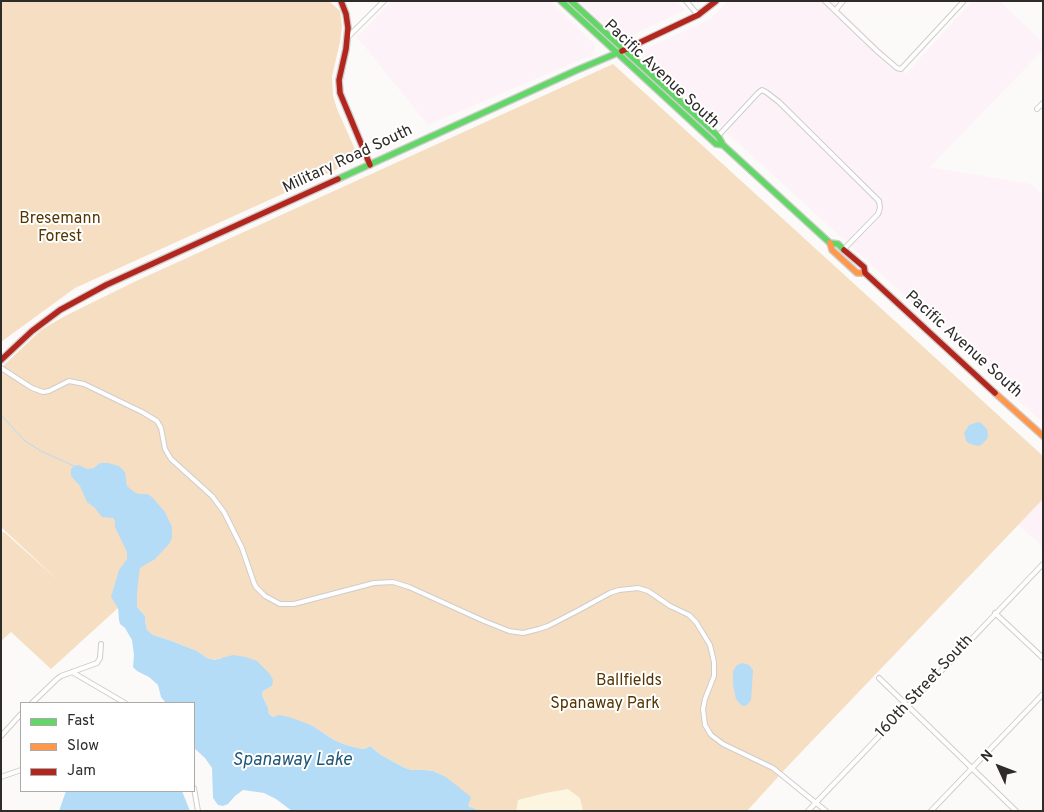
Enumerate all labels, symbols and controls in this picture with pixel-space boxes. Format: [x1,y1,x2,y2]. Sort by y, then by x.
street label: Pacific Avenue South [599,17,723,133]
street label: Military Road South [280,121,416,199]
park label: Bresemann Forest [19,210,101,248]
street label: Pacific Avenue South [901,287,1025,403]
street label: 160th Street South [872,631,978,743]
park label: Ballfields [596,672,662,692]
park label: Spanaway Park [550,695,660,715]
legend [20,702,195,792]
text: Fast [67,712,95,731]
text: Slow [67,737,99,756]
north arrow [974,742,1024,792]
text: N [978,747,997,766]
water label: Spanaway Lake [232,750,352,772]
text: Jam [67,762,96,781]

